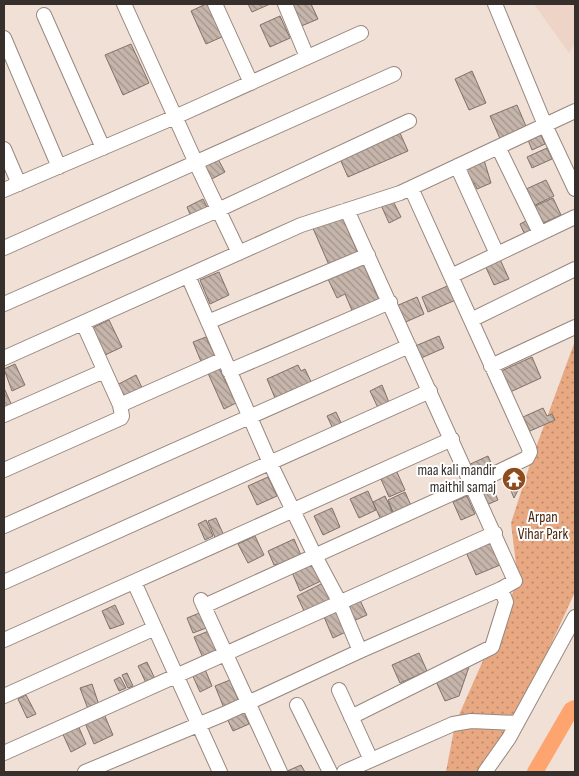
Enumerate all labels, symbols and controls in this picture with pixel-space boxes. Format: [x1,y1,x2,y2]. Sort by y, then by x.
place label: maa kali mandir maithil samaj [417,461,497,497]
temple icon: maa kali mandir maithil samaj [501,466,527,492]
park label: Arpan Vihar Park [518,508,568,544]

